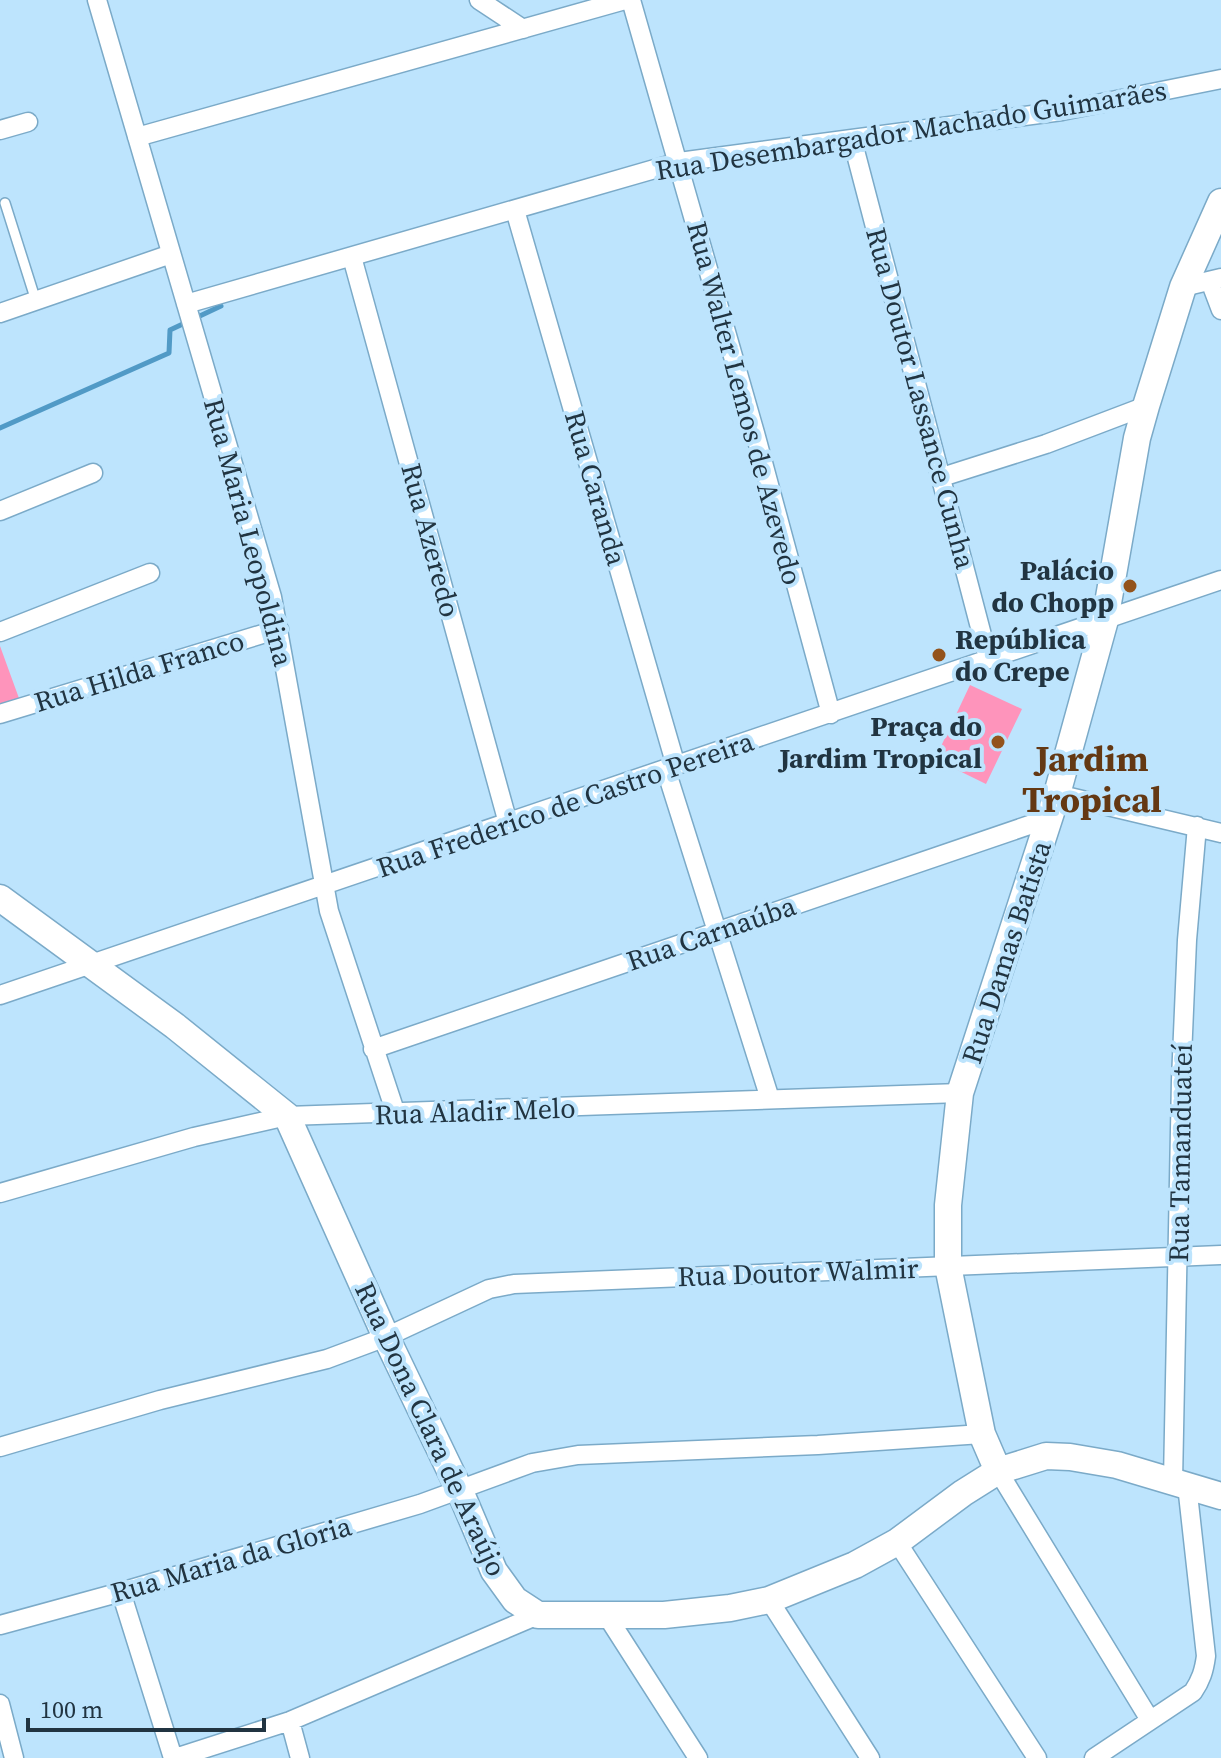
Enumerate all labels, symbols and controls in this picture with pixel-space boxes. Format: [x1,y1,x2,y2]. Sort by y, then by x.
street label: Rua Desembargador Machado Guimarães [653,71,1169,189]
street label: Rua Walter Lemos de Azevedo [678,217,812,589]
street label: Rua Doutor Lassance Cunha [857,223,985,573]
street label: Rua Maria Leopoldina [195,394,303,671]
street label: Rua Caranda [556,406,636,571]
street label: Rua Azeredo [392,459,470,621]
place label: Palácio do Chopp [991,551,1114,621]
marker: Palácio do Chopp [1121,577,1139,595]
place label: República do Crepe [955,620,1086,690]
street label: Rua Hilda Franco [29,621,249,721]
marker: República do Crepe [930,646,948,664]
place label: Praça do Jardim Tropical [777,707,982,777]
street label: Rua Frederico de Castro Pereira [372,721,759,886]
marker: Praça do Jardim Tropical [989,733,1007,751]
district label: Jardim Tropical [1022,734,1162,824]
street label: Rua Damas Batista [952,835,1060,1068]
street label: Rua Carnaúba [621,886,801,980]
street label: Rua Tamanduateí [1159,1043,1201,1263]
street label: Rua Aladir Melo [374,1089,576,1133]
street label: Rua Doutor Walmir [677,1249,919,1295]
street label: Rua Dona Clara de Araújo [346,1276,516,1582]
street label: Rua Maria da Gloria [106,1506,356,1612]
scale bar [28,1682,264,1732]
text: 100 m [40,1693,103,1726]

